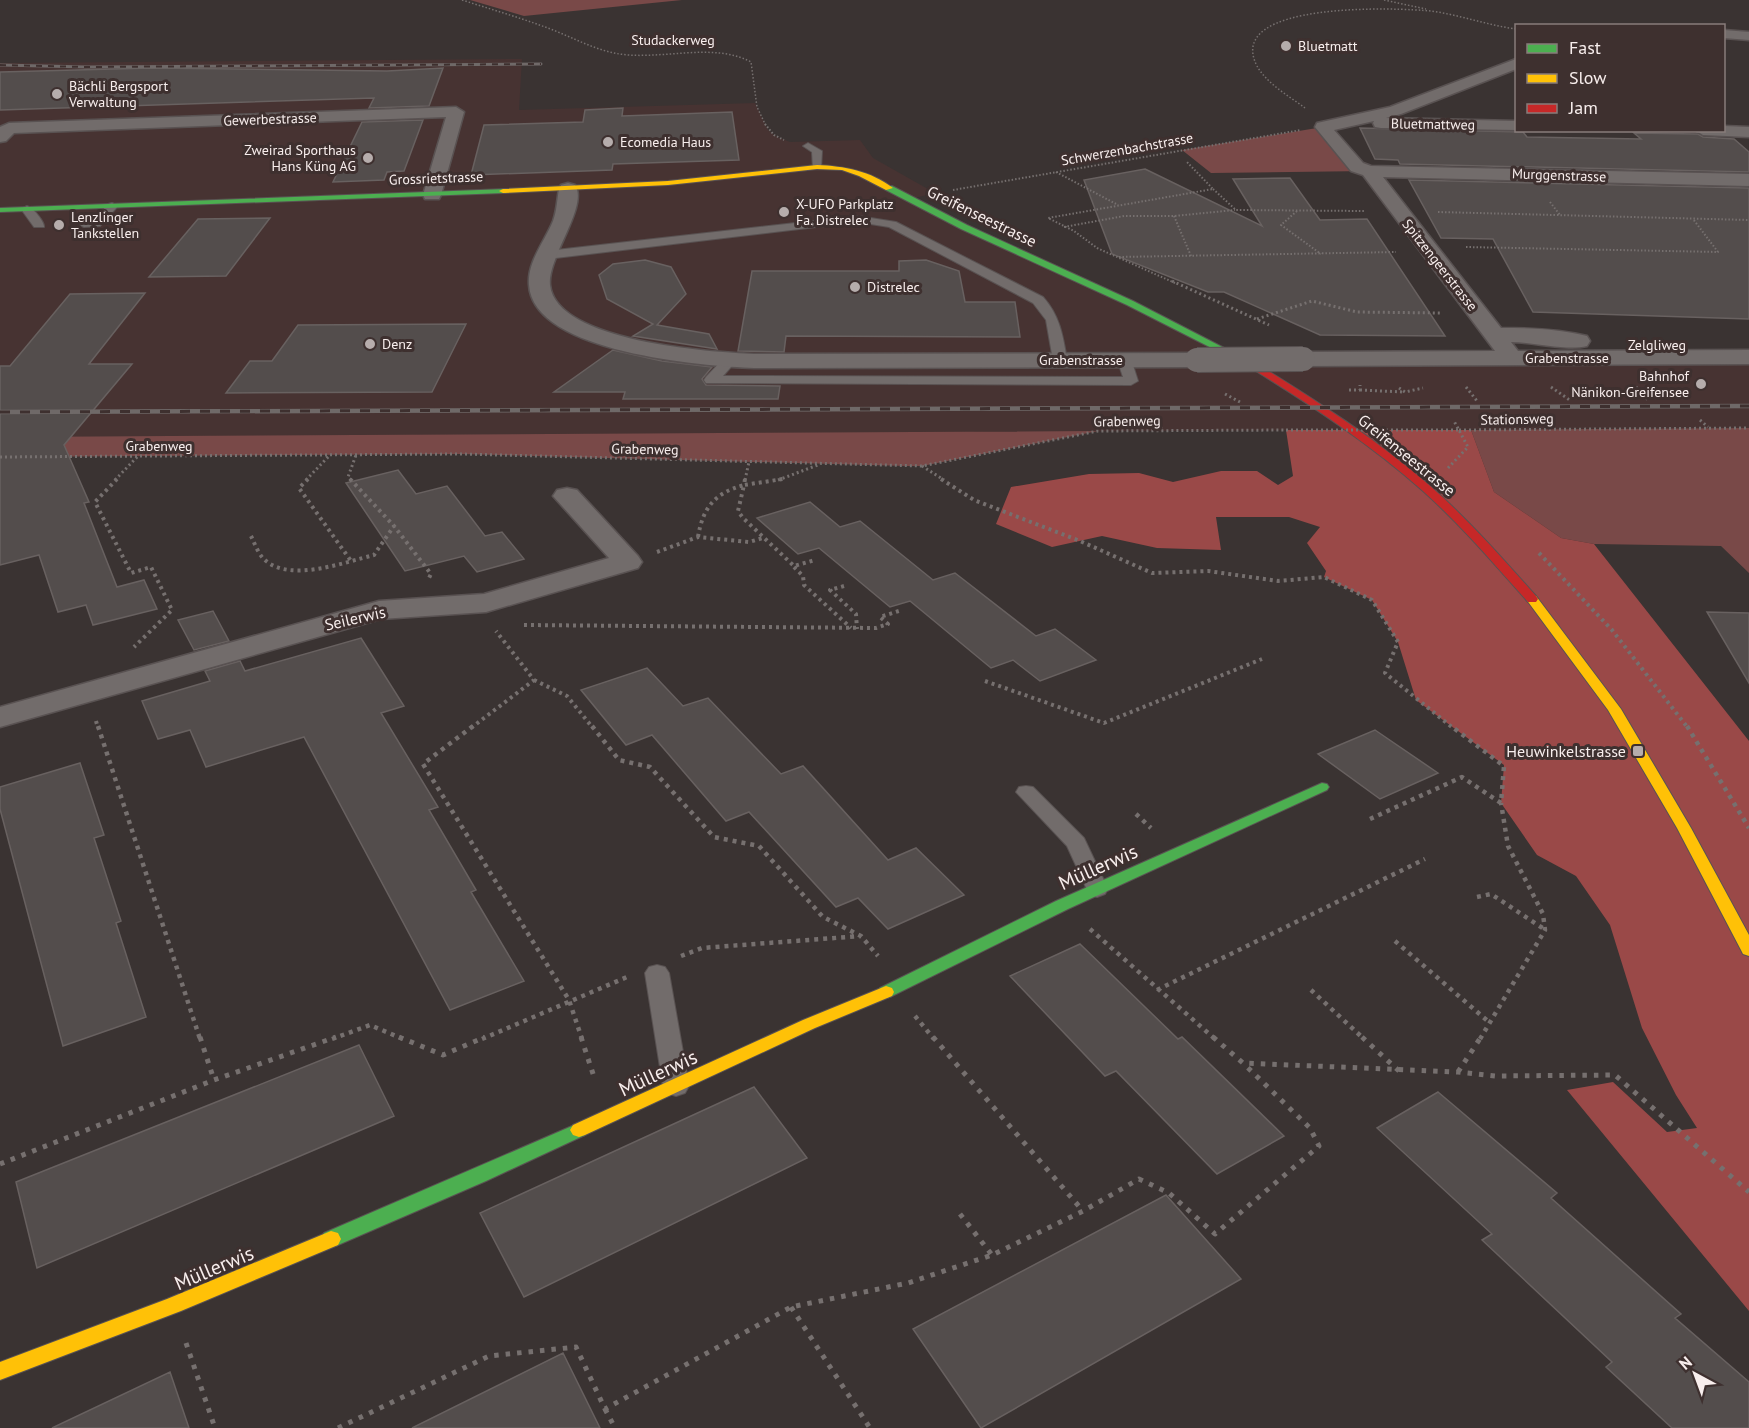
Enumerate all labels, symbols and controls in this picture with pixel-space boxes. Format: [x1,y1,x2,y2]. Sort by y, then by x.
legend [1515,24,1725,132]
street label: Studackerweg [631,31,715,49]
text: Fast [1569,36,1601,59]
place label: Bluetmatt [1298,37,1358,55]
marker: Bluetmatt [1279,39,1293,53]
text: Slow [1569,66,1607,89]
place label: Bächli Bergsport Verwaltung [68,77,168,111]
marker: Bächli Bergsport Verwaltung [50,87,64,101]
text: Jam [1568,96,1598,119]
street label: Gewerbestrasse [223,108,317,130]
street label: Bluetmattweg [1391,114,1475,134]
street label: Schwerzenbachstrasse [1059,129,1195,169]
place label: Ecomedia Haus [620,133,711,151]
marker: Ecomedia Haus [601,135,615,149]
place label: Zweirad Sporthaus Hans Küng AG [244,141,356,175]
marker: Zweirad Sporthaus Hans Küng AG [361,151,375,165]
street label: Murggenstrasse [1511,164,1607,186]
street label: Grossrietstrasse [389,167,483,189]
street label: Greifenseestrasse [924,181,1040,251]
place label: X-UFO Parkplatz Fa. Distrelec [796,195,894,229]
marker: X-UFO Parkplatz Fa. Distrelec [777,205,791,219]
place label: Lenzlinger Tankstellen [71,208,139,242]
street label: Spitzengeerstrasse [1398,215,1482,315]
marker: Lenzlinger Tankstellen [52,218,66,232]
place label: Distrelec [867,278,920,296]
marker: Distrelec [848,280,862,294]
place label: Denz [382,335,412,353]
street label: Zelgliweg [1628,336,1686,354]
marker: Denz [363,337,377,351]
street label: Grabenstrasse [1525,349,1609,367]
street label: Grabenstrasse [1039,351,1123,369]
place label: Bahnhof Nänikon-Greifensee [1571,367,1690,401]
marker: Bahnhof Nänikon-Greifensee [1694,377,1708,391]
street label: Stationsweg [1480,409,1554,429]
street label: Greifenseestrasse [1354,410,1460,500]
street label: Grabenweg [1093,411,1161,431]
street label: Grabenweg [125,437,193,455]
street label: Grabenweg [611,439,679,459]
street label: Seilerwis [323,601,388,635]
place label: Heuwinkelstrasse [1506,741,1626,761]
marker: Heuwinkelstrasse [1631,744,1645,758]
street label: Müllerwis [1054,838,1142,896]
street label: Müllerwis [615,1044,701,1102]
street label: Müllerwis [170,1240,258,1296]
north arrow [1665,1344,1725,1404]
text: N [1675,1352,1696,1374]

